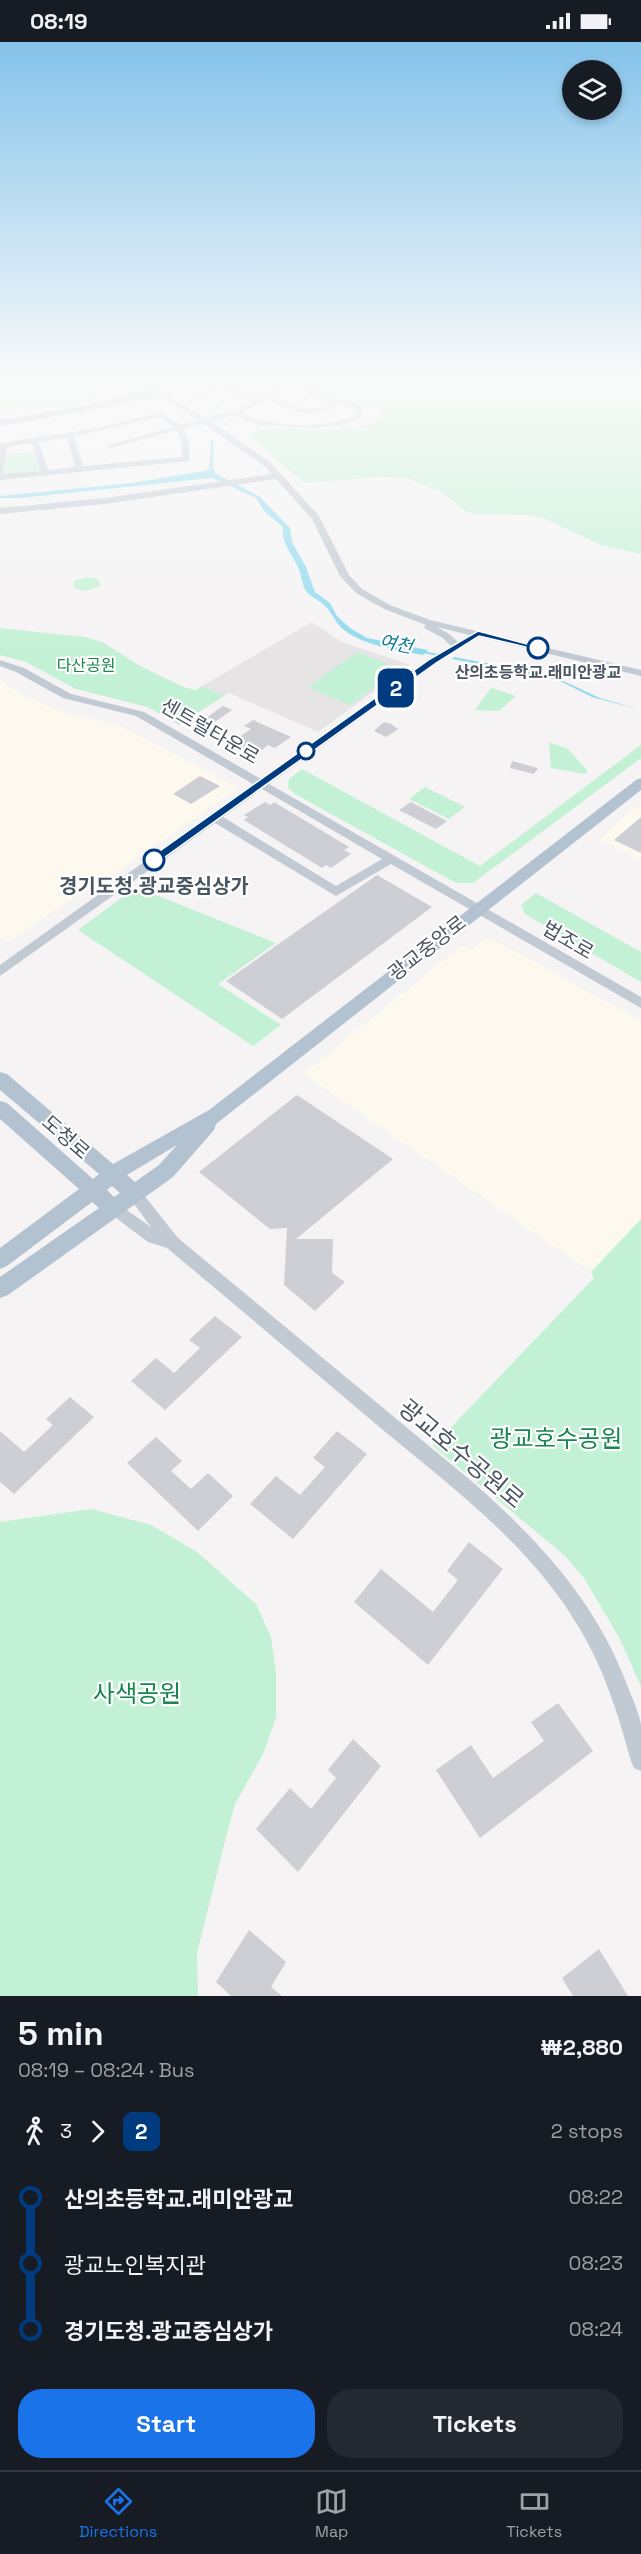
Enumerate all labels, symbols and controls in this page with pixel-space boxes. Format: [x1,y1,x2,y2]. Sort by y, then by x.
text: 08:19 [30,7,88,35]
map controls [562,60,622,120]
button: layers [562,60,622,120]
water label: 여천 [378,629,417,659]
marker: 산의초등학교.래미안광교 [527,637,549,659]
park label: 다산공원 [57,655,115,676]
place label: 산의초등학교.래미안광교 [455,662,622,683]
line badge: 2 [376,668,416,708]
text: 2 [390,675,402,702]
street label: 센트럴타운로 [156,692,264,770]
unlabelled marker [297,742,315,760]
marker: 경기도청.광교중심상가 [143,849,165,871]
place label: 경기도청.광교중심상가 [59,873,249,899]
street label: 광교중앙로 [383,909,471,987]
street label: 법조로 [538,915,598,965]
street label: 도청로 [37,1109,95,1165]
street label: 광교호수공원로 [392,1392,530,1515]
park label: 광교호수공원 [490,1423,622,1454]
park label: 사색공원 [93,1678,181,1709]
text: 5 min [18,2013,103,2055]
text: ₩2,880 [540,2033,623,2061]
text: 08:19 – 08:24 · Bus [18,2057,195,2083]
icon: walk [18,2115,51,2148]
icon: forward [81,2115,114,2148]
text: 3 [60,2118,72,2144]
text: 2 [135,2118,148,2145]
text: 2 stops [551,2118,623,2144]
text: 08:22 [569,2184,623,2210]
text: 산의초등학교.래미안광교 [64,2185,293,2213]
text: 08:23 [569,2250,623,2276]
text: 광교노인복지관 [64,2251,206,2279]
text: 08:24 [569,2316,623,2342]
text: 경기도청.광교중심상가 [64,2317,273,2345]
button: Start [18,2389,315,2458]
button: Tickets [327,2389,623,2458]
tab: Directions [79,2485,157,2542]
tab: Map [315,2485,348,2542]
tab: Tickets [506,2485,562,2542]

